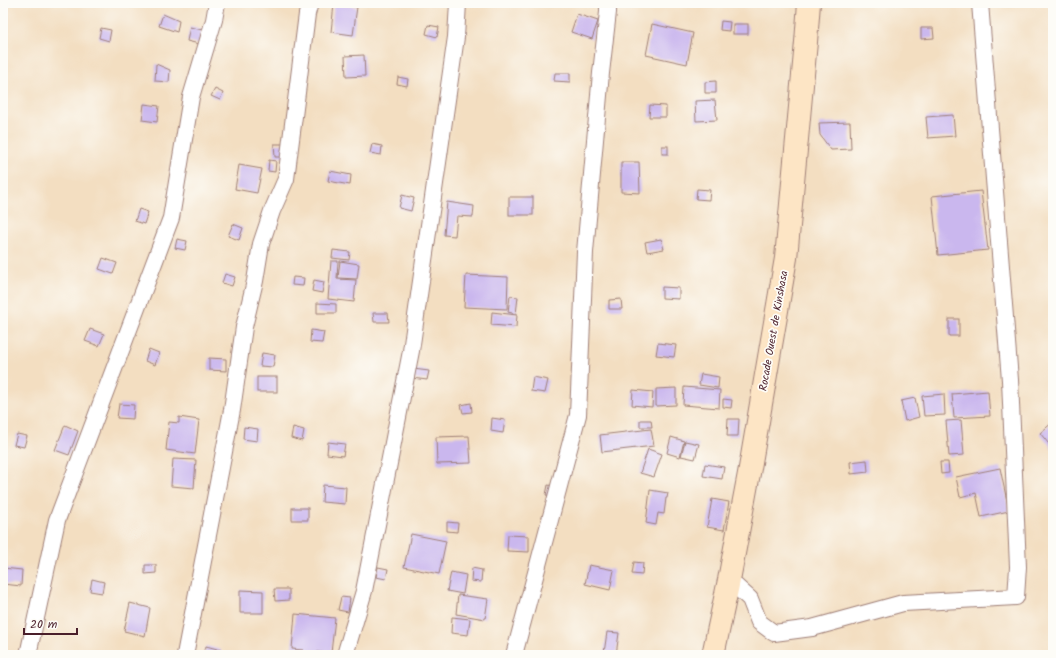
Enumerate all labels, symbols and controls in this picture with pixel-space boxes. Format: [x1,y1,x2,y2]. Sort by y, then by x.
street label: Rocade Ouest de Kinshasa [755,269,793,393]
scale bar [24,610,77,636]
text: 20 m [30,615,58,634]

